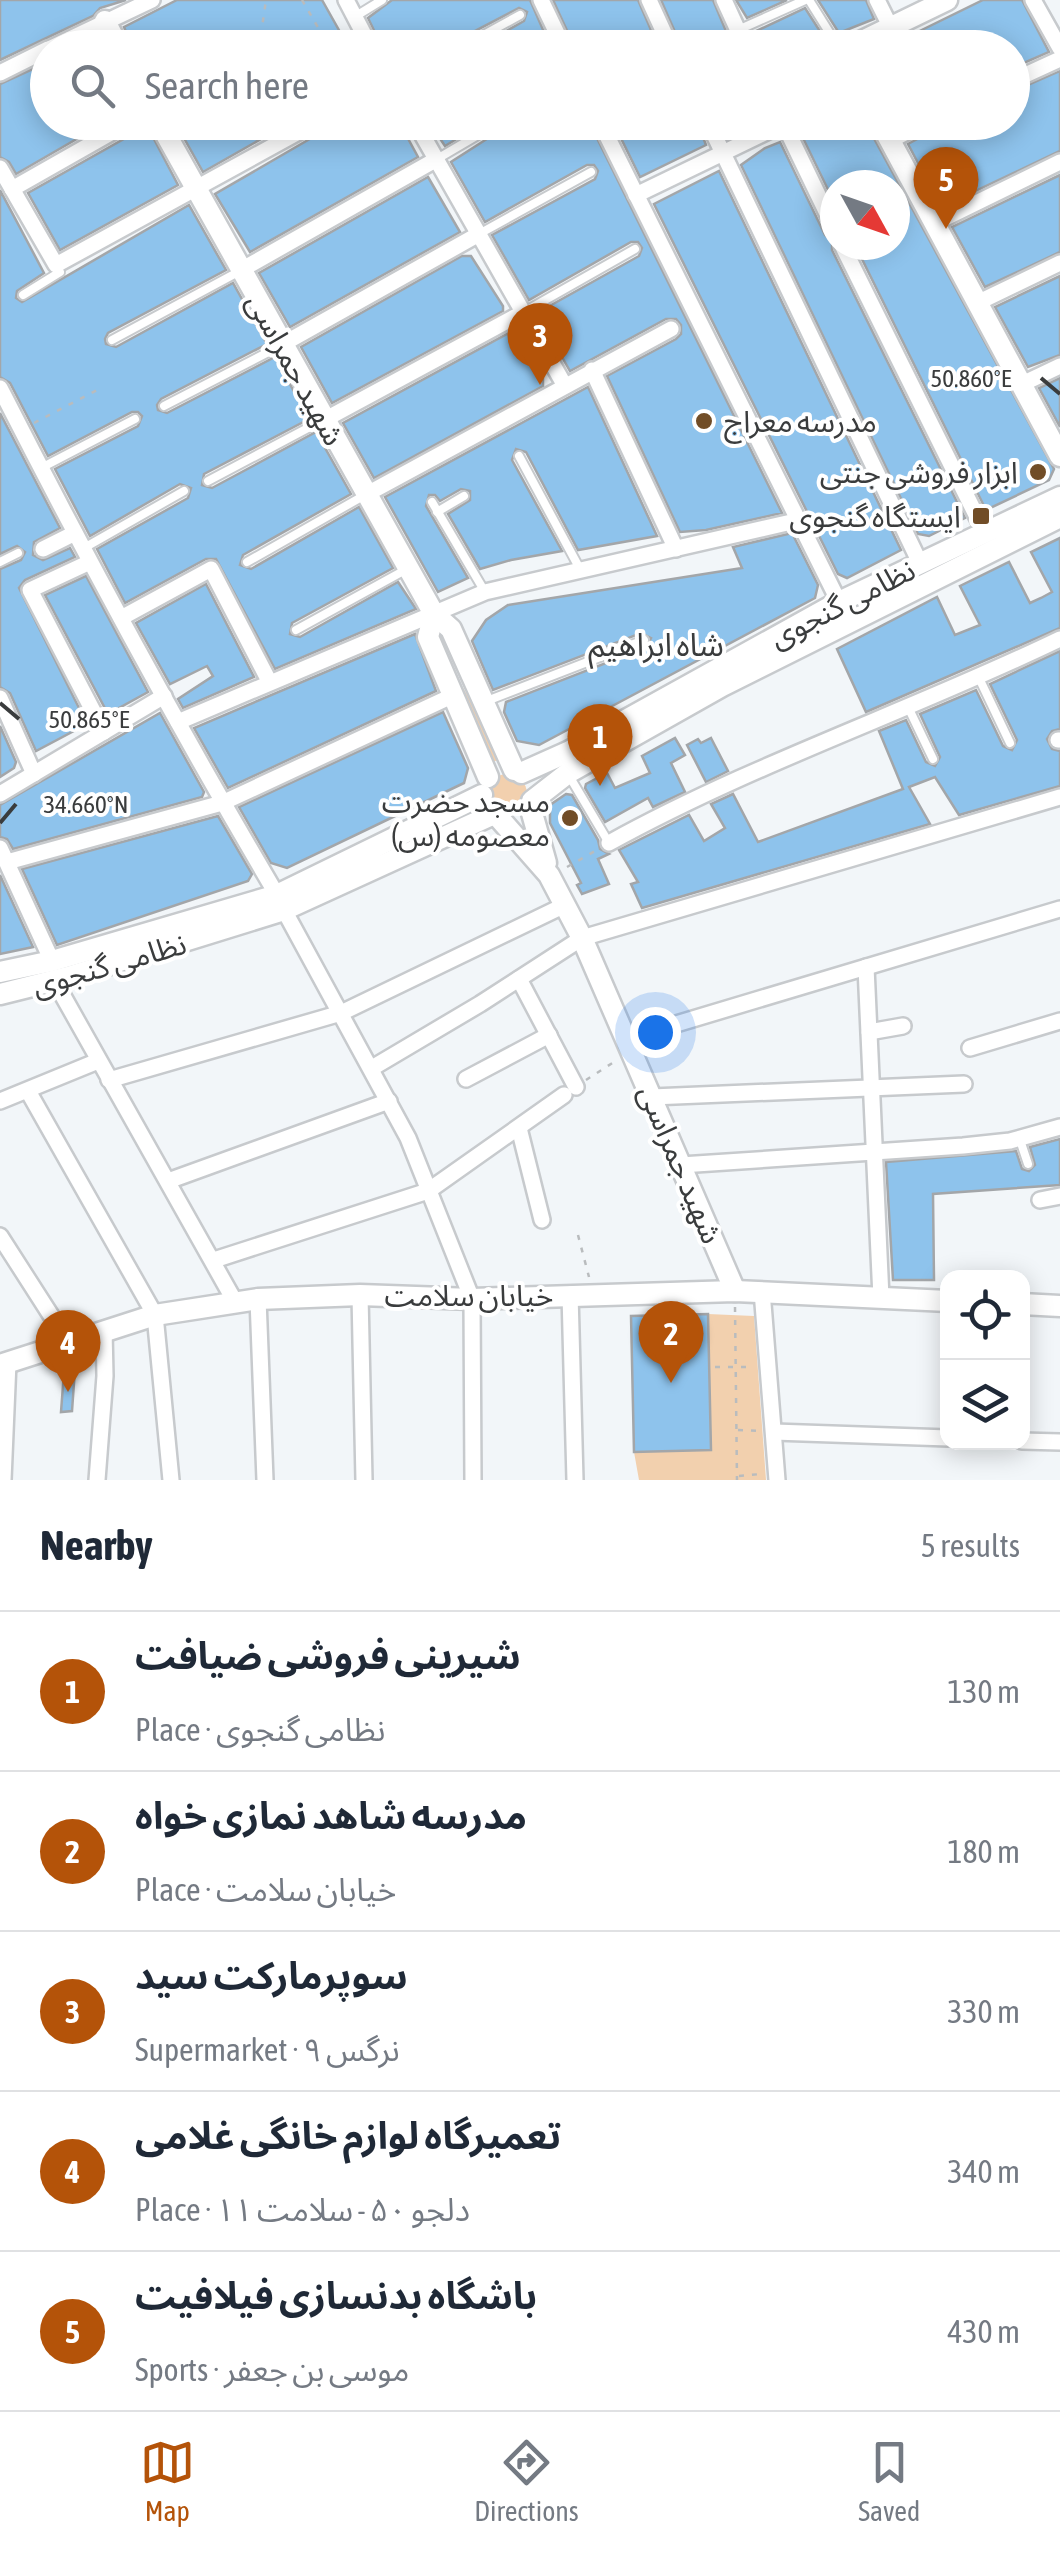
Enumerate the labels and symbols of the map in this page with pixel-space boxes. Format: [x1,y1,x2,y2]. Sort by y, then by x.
pin: 5 [914,146,978,229]
north arrow [820,170,910,260]
street label: شهید جمراسی [239,287,352,452]
pin: 3 [508,302,572,385]
text: 50.860°E [931,364,1012,392]
place label: مدرسه معراج [724,404,877,444]
marker: مدرسه معراج [693,410,715,432]
place label: ابزار فروشی جنتی [820,455,1018,490]
marker: ابزار فروشی جنتی [1027,461,1049,483]
place label: ایستگاه گنجوی [789,499,961,534]
marker: ایستگاه گنجوی [970,505,992,527]
street label: نظامی گنجوی [764,552,921,655]
district label: شاه ابراهیم [588,626,724,669]
pin: 1 [568,704,632,786]
text: 50.865°E [49,705,130,733]
place label: مسجد حضرت معصومه (س) [382,784,550,853]
text: 34.660°N [44,790,128,818]
marker: مسجد حضرت معصومه (س) [559,807,581,829]
street label: نظامی گنجوی [28,926,190,1003]
your location [630,1007,681,1058]
street label: شهید جمراسی [631,1080,730,1249]
street label: خیابان سلامت [384,1278,554,1313]
pin: 2 [638,1300,704,1383]
pin: 4 [36,1310,100,1392]

